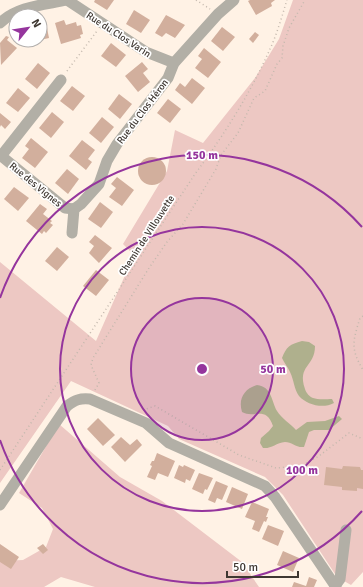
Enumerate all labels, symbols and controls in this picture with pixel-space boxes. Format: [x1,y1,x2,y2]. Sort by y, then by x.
north arrow [8,8,48,48]
street label: Rue du Clos Varin [84,10,153,60]
text: N [29,17,44,30]
street label: Rue du Clos Héron [115,77,171,146]
text: 150 m [186,148,218,163]
street label: Rue des Vignes [7,160,64,210]
street label: Chemin de Villouvette [116,193,177,278]
centre of rings [195,362,209,376]
text: 50 m [260,362,286,377]
text: 100 m [286,463,318,478]
scale bar [227,553,298,579]
text: 50 m [233,560,258,575]

